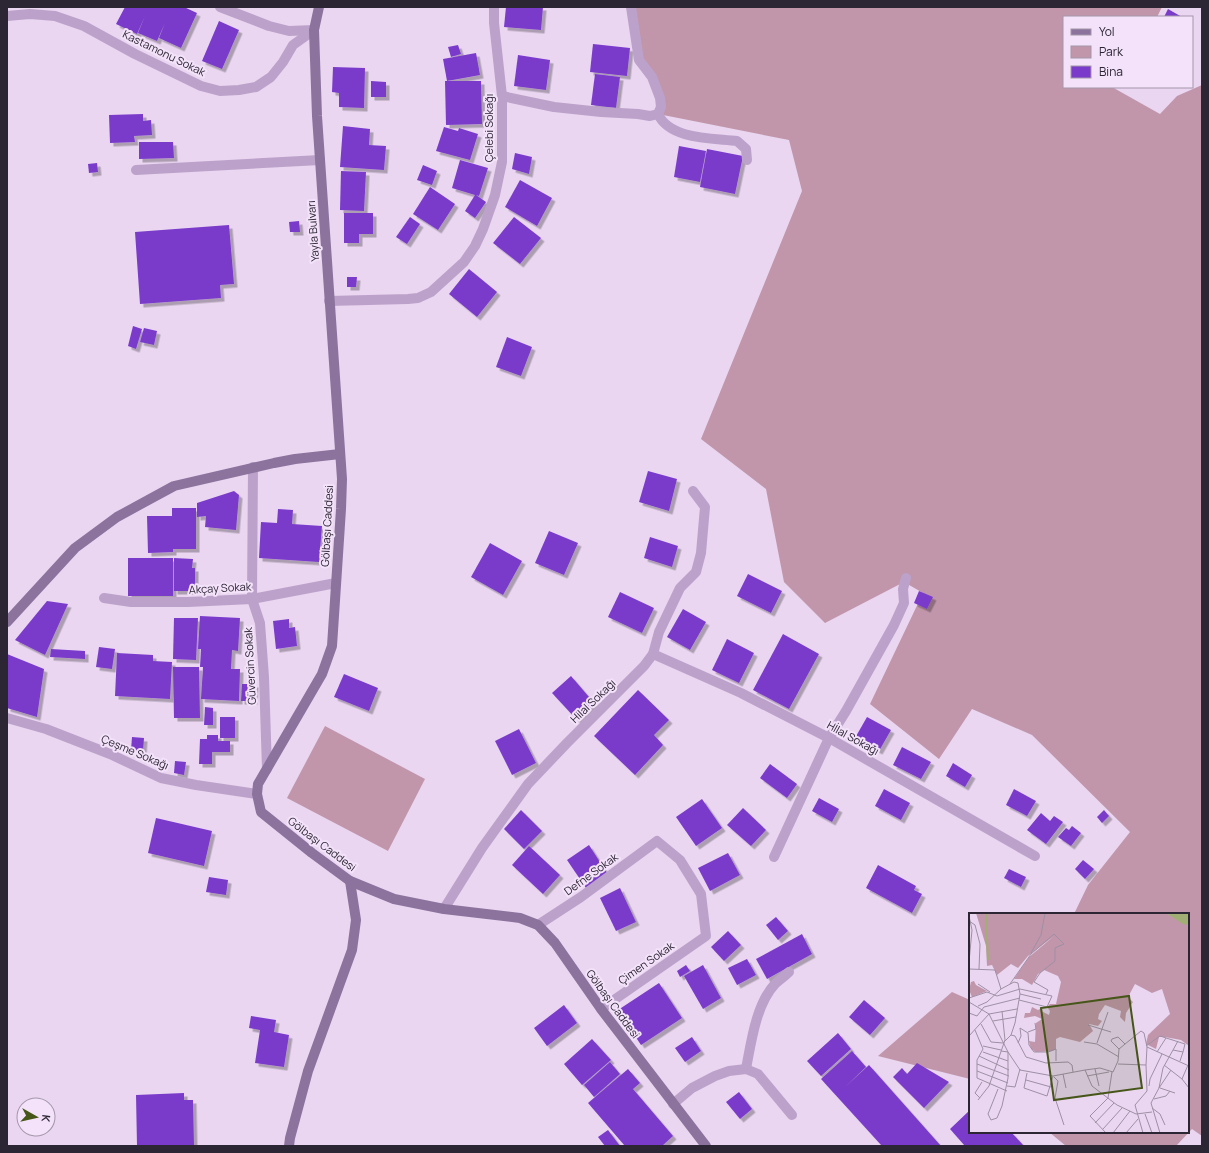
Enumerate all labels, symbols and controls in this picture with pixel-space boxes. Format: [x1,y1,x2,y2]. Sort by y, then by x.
legend [1063,16,1193,88]
text: Yol [1099,23,1115,40]
street label: Kastamonu Sokak [120,26,209,79]
text: Park [1099,43,1124,60]
text: Bina [1099,63,1123,80]
street label: Çelebi Sokağı [481,94,496,162]
street label: Yayla Bulvarı [303,200,322,262]
street label: Gölbaşı Caddesi [317,485,336,567]
street label: Akçay Sokak [188,578,252,597]
street label: Güvercin Sokak [240,626,259,705]
street label: Hilal Sokağı [567,675,619,726]
street label: Hİlal Sokağı [824,717,882,758]
street label: Çeşme Sokağı [99,731,171,772]
street label: Gölbaşı Caddesi [285,813,359,874]
street label: Defne Sokak [561,849,621,898]
inset map [969,913,1189,1133]
street label: Çimen Sokak [615,937,677,987]
street label: Gölbaşı Caddesi [583,966,644,1041]
north arrow [16,1097,56,1137]
text: K [38,1114,54,1124]

